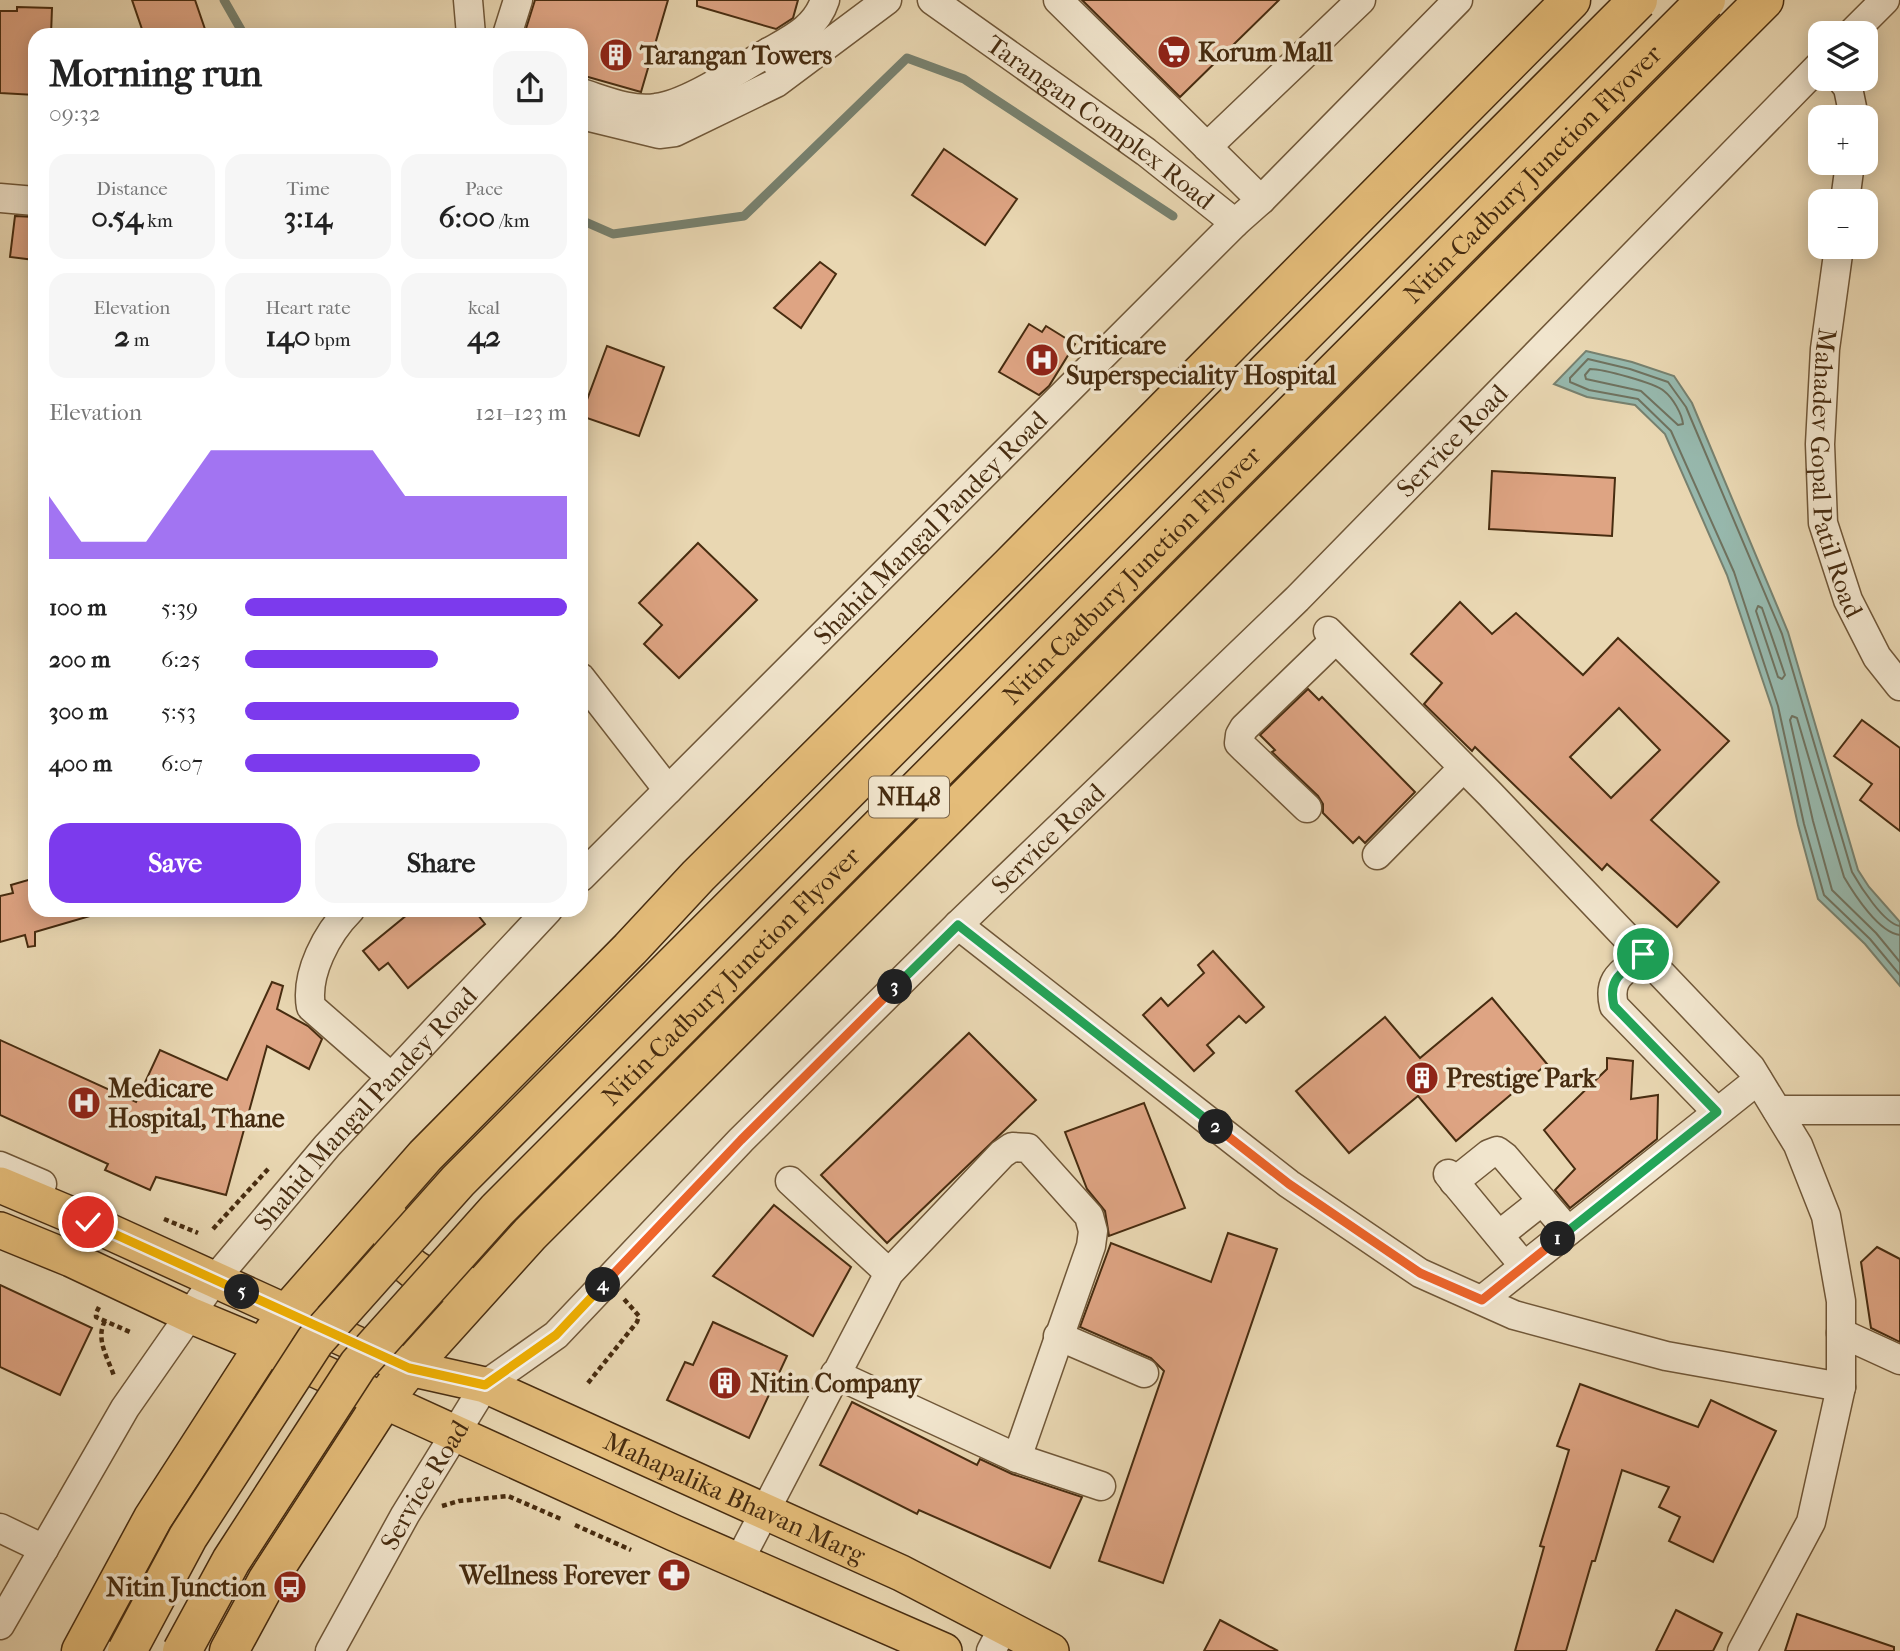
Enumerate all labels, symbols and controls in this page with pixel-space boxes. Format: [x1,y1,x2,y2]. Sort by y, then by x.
map controls [1808,21,1878,259]
button: layers [1808,21,1878,91]
street label: Tarangan Complex Road [980,29,1221,217]
supermarket icon: Korum Mall [1155,33,1193,71]
building icon: Tarangan Towers [597,36,635,74]
place label: Korum Mall [1198,37,1334,68]
street label: Nitin-Cadbury Junction Flyover [1397,39,1668,310]
place label: Tarangan Towers [639,40,833,71]
text: Morning run [49,51,262,96]
button: share [493,51,567,125]
text: 09:32 [49,100,101,127]
button: + [1808,105,1878,175]
text: Distance [96,178,168,200]
text: Time [286,178,330,200]
text: Pace [465,178,503,200]
button: − [1808,189,1878,259]
text: 0.54 [91,200,143,235]
text: 3:14 [284,200,332,235]
text: 6:00 [439,200,495,235]
text: km [143,210,173,232]
text: /km [495,210,529,232]
text: Elevation [94,297,170,319]
text: Heart rate [265,297,351,319]
text: kcal [468,297,500,319]
text: 2 [114,319,130,354]
text: 140 [265,319,310,354]
text: 42 [467,319,501,354]
street label: Mahadev Gopal Patil Road [1804,326,1870,624]
text: m [130,329,150,351]
text: bpm [310,329,351,351]
place label: Criticare Superspeciality Hospital [1066,330,1337,391]
hospital icon: Criticare Superspeciality Hospital [1023,341,1061,379]
street label: Service Road [1390,377,1515,504]
text: Elevation [49,399,142,426]
text: 121–123 m [475,399,567,426]
street label: Shahid Mangal Pandey Road [807,404,1055,651]
street label: Nitin-Cadbury Junction Flyover [996,440,1267,711]
text: 100 m [49,594,107,621]
text: 5:39 [161,594,198,621]
text: 200 m [49,646,110,673]
text: 6:25 [161,646,201,673]
text: 300 m [49,698,108,725]
text: 5:53 [161,698,196,725]
text: 400 m [49,750,112,777]
text: 6:07 [161,750,203,777]
road number: NH48 [869,776,949,818]
street label: Service Road [985,776,1112,900]
button: Save [49,823,301,903]
button: Share [315,823,567,903]
street label: Nitin-Cadbury Junction Flyover [596,841,867,1112]
pin [1613,924,1673,984]
icon: arrive [1624,935,1662,973]
pin: 3 [878,970,912,1004]
text: 3 [891,975,898,997]
street label: Shahid Mangal Pandey Road [248,980,484,1237]
building icon: Prestige Park [1403,1059,1441,1097]
place label: Prestige Park [1446,1063,1598,1094]
place label: Medicare Hospital, Thane [108,1073,285,1134]
hospital icon: Medicare Hospital, Thane [65,1084,103,1122]
pin: 2 [1198,1110,1234,1144]
text: 2 [1211,1115,1220,1137]
pin [58,1192,118,1252]
icon: check [69,1203,107,1241]
pin: 1 [1540,1222,1576,1256]
text: 1 [1554,1227,1561,1249]
pin: 4 [586,1268,620,1302]
text: 4 [597,1273,608,1295]
pin: 5 [224,1274,260,1310]
text: 5 [237,1280,246,1302]
building icon: Nitin Company [706,1364,744,1402]
place label: Nitin Company [750,1368,923,1399]
street label: Service Road [374,1414,476,1555]
street label: Mahapalika Bhavan Marg [599,1426,871,1571]
pharmacy icon: Wellness Forever [655,1556,693,1594]
place label: Wellness Forever [459,1560,651,1591]
bus stop icon: Nitin Junction [271,1568,309,1606]
place label: Nitin Junction [106,1572,267,1603]

